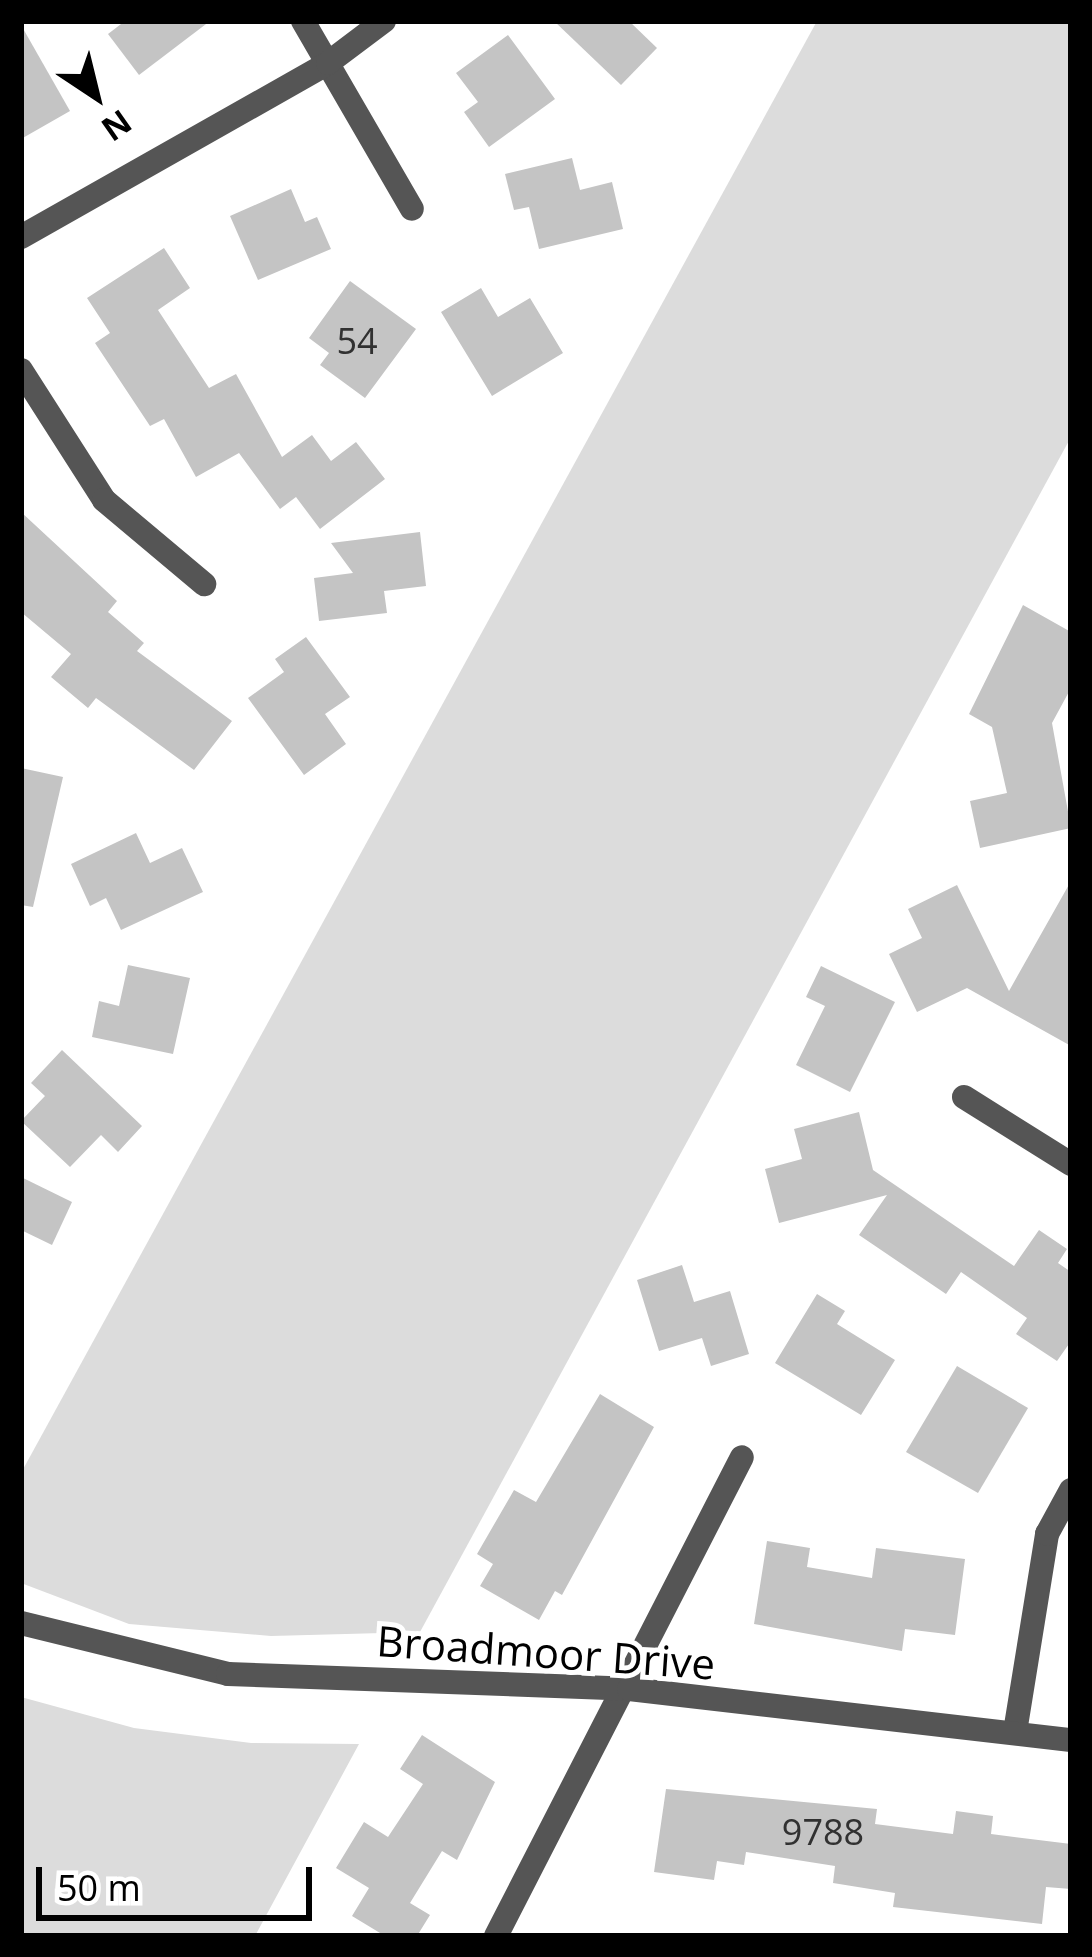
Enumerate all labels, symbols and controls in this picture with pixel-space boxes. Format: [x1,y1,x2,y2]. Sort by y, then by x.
north arrow [36,36,156,156]
text: N [93,100,141,152]
house number: 54 [336,319,378,363]
street label: Broadmoor Drive [375,1615,717,1689]
house number: 9788 [782,1810,864,1854]
scale bar [42,1843,318,1917]
text: 50 m [57,1863,141,1912]

